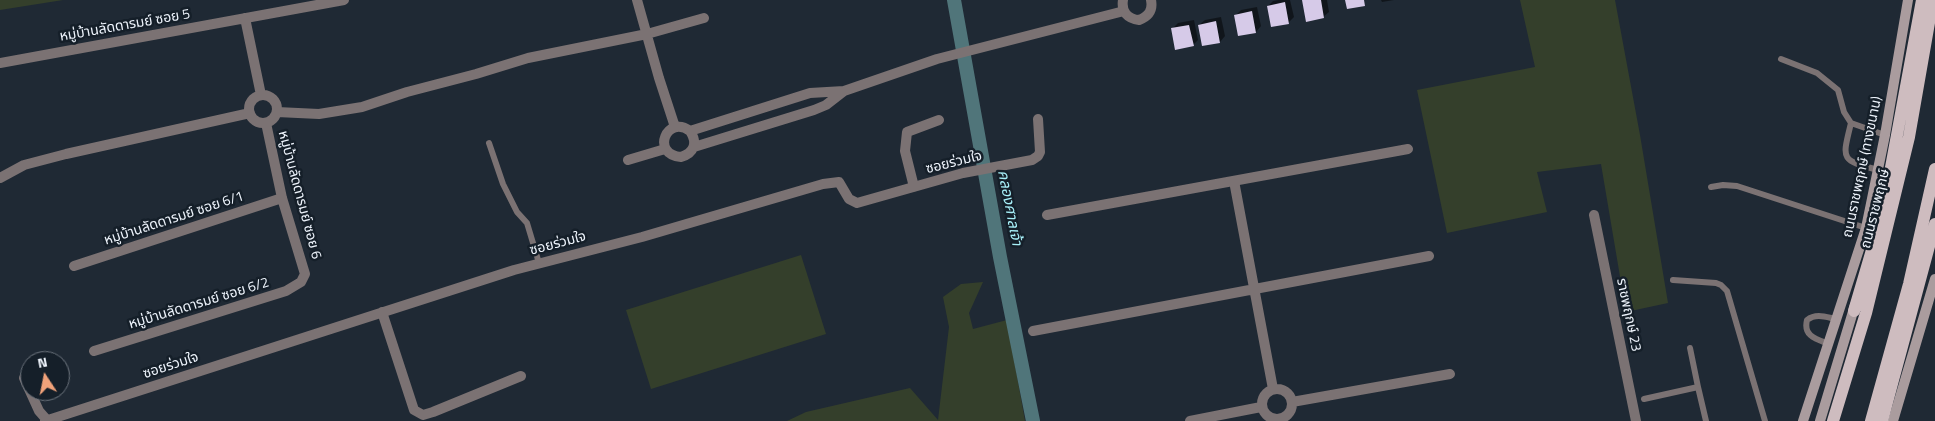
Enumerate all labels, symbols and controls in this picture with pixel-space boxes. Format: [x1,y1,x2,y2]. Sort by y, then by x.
street label: หมู่บ้านลัดดารมย์ ซอย 5 [58,6,192,46]
street label: ถนนราชพฤกษ์ (ทางขนาน) [1840,95,1886,239]
street label: หมู่บ้านลัดดารมย์ ซอย 6 [274,129,324,261]
street label: ซอยร่วมใจ [924,148,984,178]
street label: ถนนราชพฤกษ์ [1858,168,1894,250]
water label: คลองศาลเจ้า [993,169,1025,247]
street label: หมู่บ้านลัดดารมย์ ซอย 6/1 [102,188,246,250]
street label: ซอยร่วมใจ [528,228,588,260]
street label: หมู่บ้านลัดดารมย์ ซอย 6/2 [127,275,271,333]
street label: ราชพฤกษ์ 23 [1612,277,1644,353]
street label: ซอยร่วมใจ [141,349,201,383]
north arrow [20,351,70,401]
text: N [35,351,49,373]

